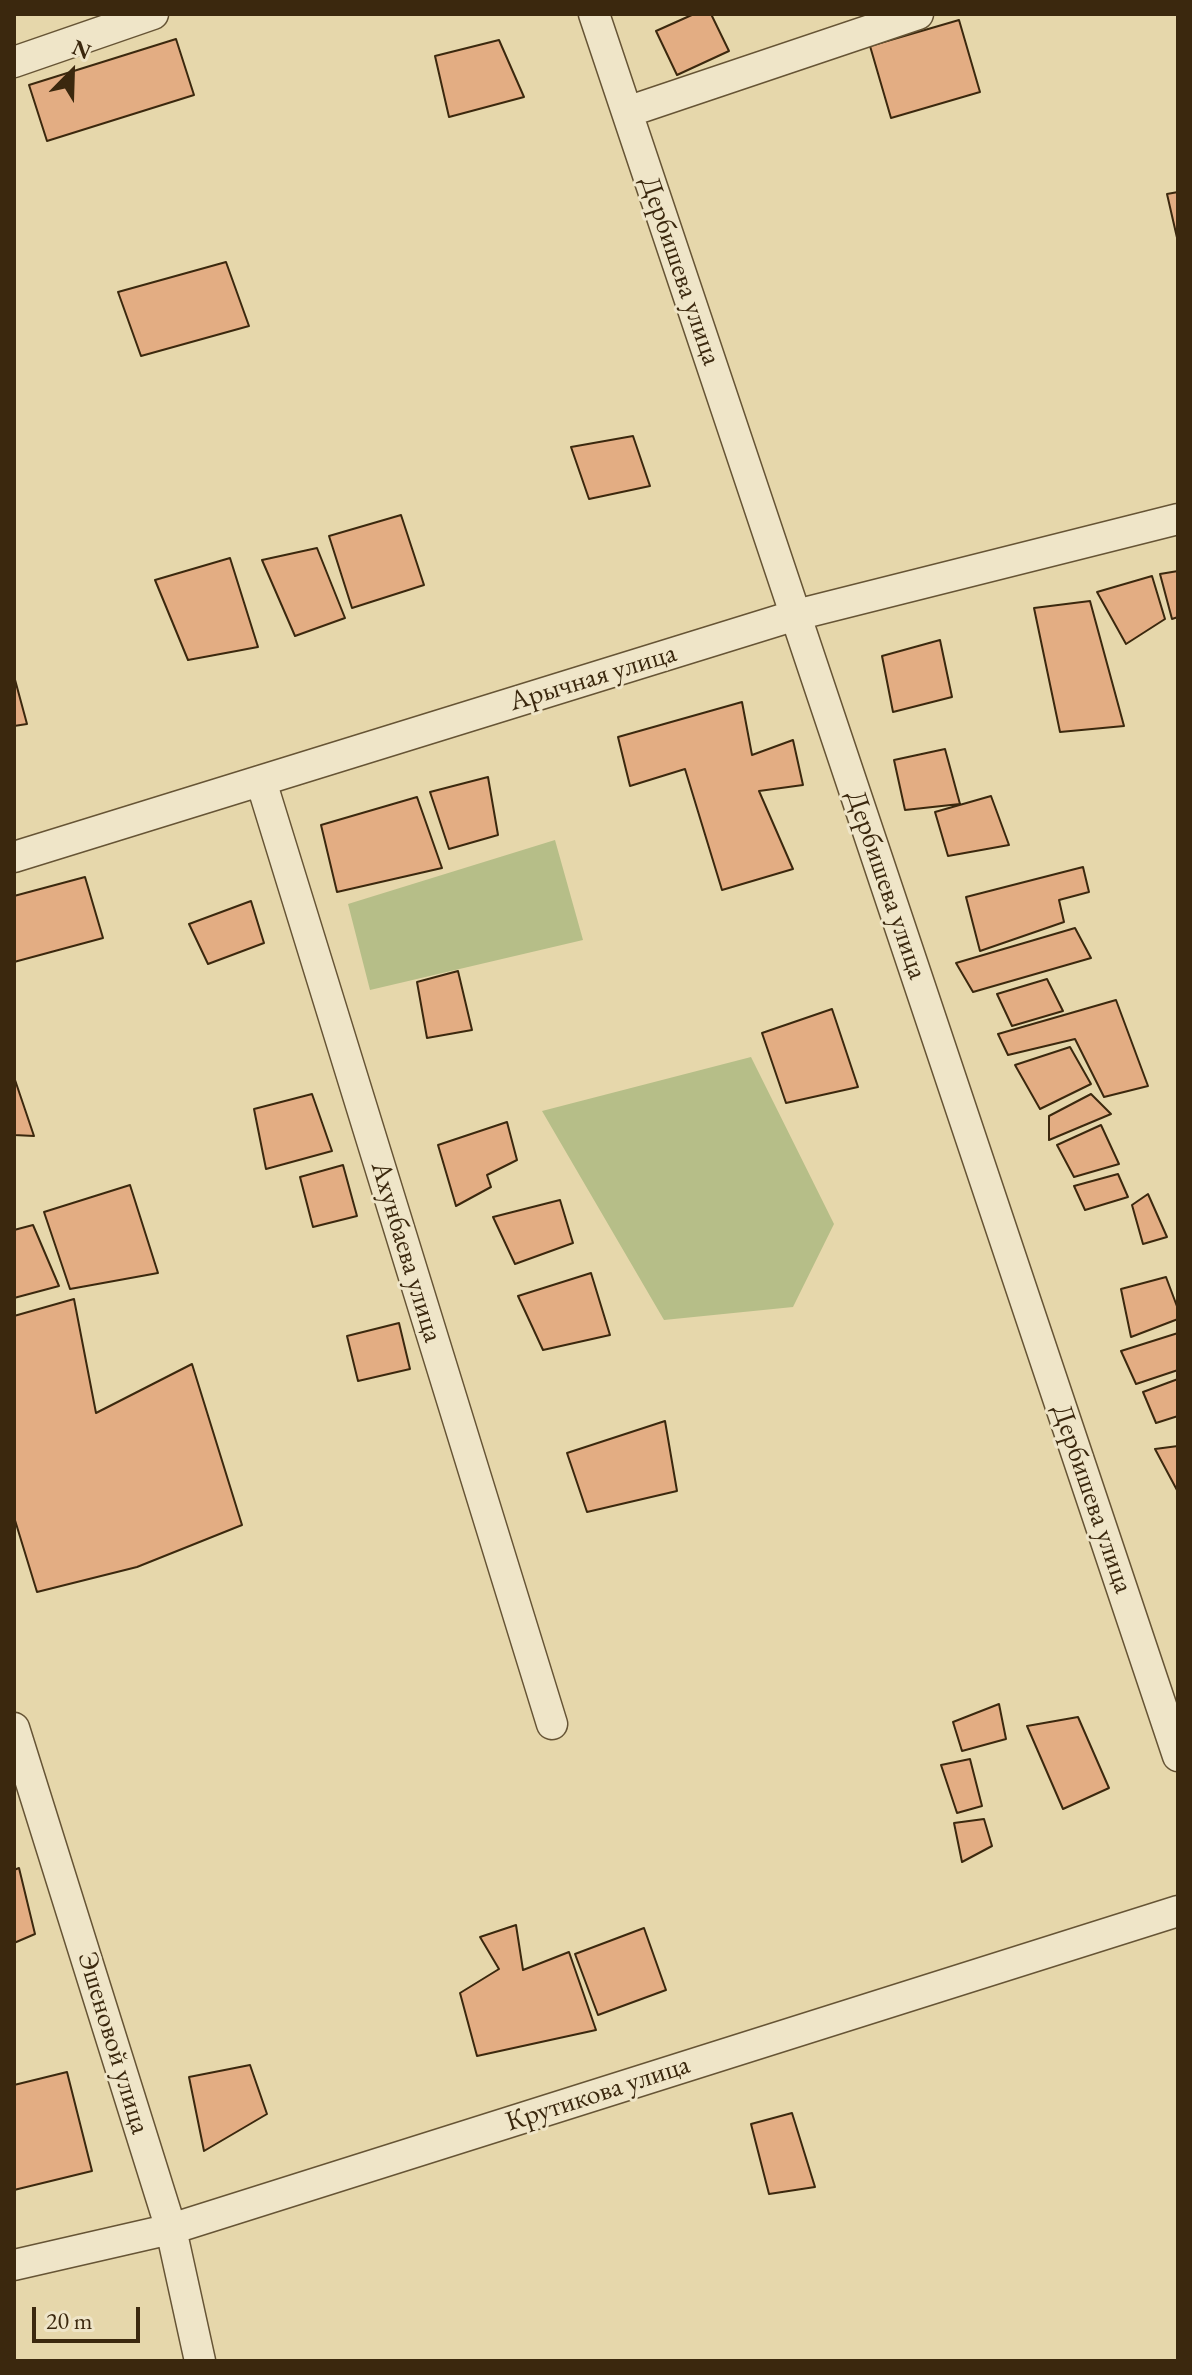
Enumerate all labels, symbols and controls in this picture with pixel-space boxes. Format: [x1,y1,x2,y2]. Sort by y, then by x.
north arrow [32,32,112,112]
text: N [68,33,95,66]
street label: Дербишева улица [632,172,728,370]
street label: Арычная улица [505,637,681,719]
street label: Дербишева улица [838,786,934,984]
street label: Ахунбаева улица [363,1158,449,1346]
street label: Дербишева улица [1044,1400,1140,1598]
street label: Эшеновой улица [69,1948,157,2138]
street label: Крутикова улица [502,2048,694,2140]
scale bar [36,2291,144,2341]
text: 20 m [46,2305,93,2336]

